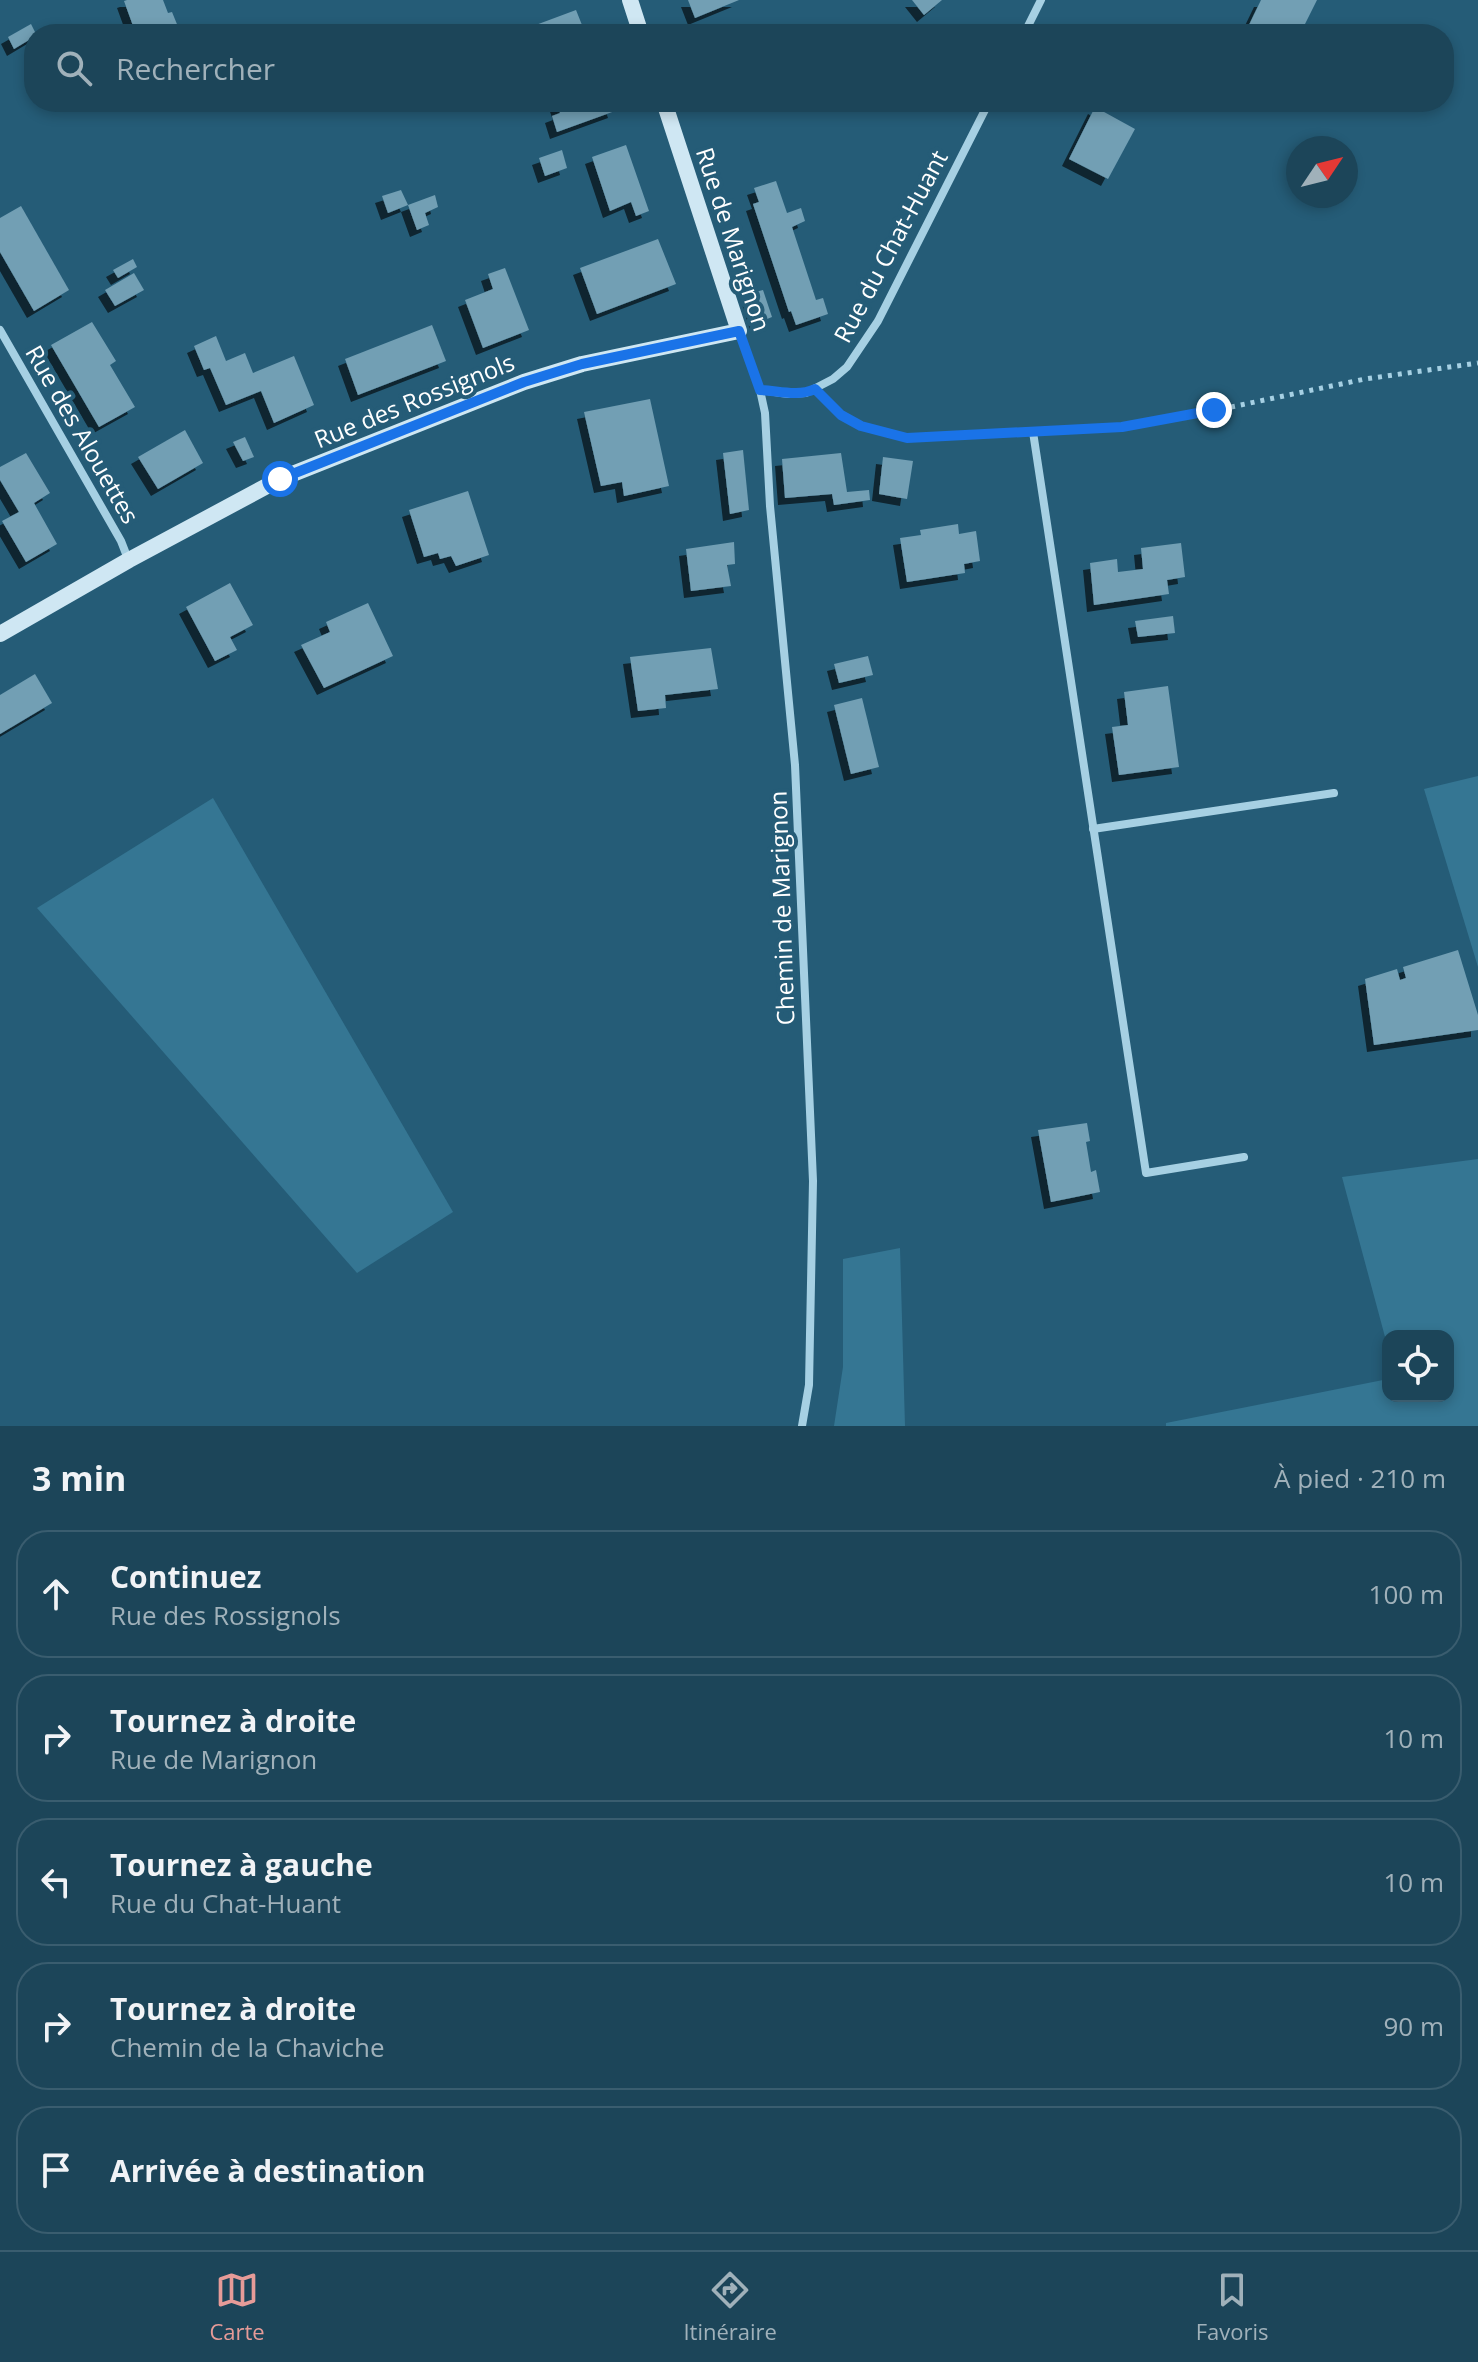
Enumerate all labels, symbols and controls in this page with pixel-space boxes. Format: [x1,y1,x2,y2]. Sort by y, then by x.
search box [24,24,1454,112]
icon: search [52,46,96,90]
text: Rechercher [116,48,275,89]
north arrow [1286,136,1358,208]
street label: Rue de Marignon [689,143,779,335]
street label: Rue du Chat-Huant [825,144,955,348]
street label: Rue des Alouettes [18,339,148,529]
street label: Rue des Rossignols [309,345,519,455]
route end [1196,392,1232,428]
route start [262,461,298,497]
street label: Chemin de Marignon [760,790,802,1026]
map controls [1382,1330,1454,1402]
button: locate [1382,1330,1454,1402]
text: 3 min [32,1455,126,1501]
text: À pied · 210 m [1274,1460,1446,1496]
text: Continuez [110,1556,261,1597]
icon: ahead [34,1572,78,1616]
text: 100 m [1369,1576,1444,1612]
text: Rue des Rossignols [110,1597,341,1633]
text: Tournez à droite [110,1700,356,1741]
icon: right [34,1716,78,1760]
text: 10 m [1383,1720,1444,1756]
text: Rue de Marignon [110,1741,317,1777]
text: Tournez à gauche [110,1844,373,1885]
icon: left [34,1860,78,1904]
text: 10 m [1383,1864,1444,1900]
text: Rue du Chat-Huant [110,1885,341,1921]
text: Tournez à droite [110,1988,356,2029]
icon: right [34,2004,78,2048]
text: 90 m [1383,2008,1444,2044]
text: Chemin de la Chaviche [110,2029,385,2065]
icon: arrive [34,2148,78,2192]
text: Arrivée à destination [110,2150,425,2191]
tab: Carte [209,2268,265,2346]
tab: Itinéraire [683,2268,777,2346]
tab: Favoris [1196,2268,1269,2346]

